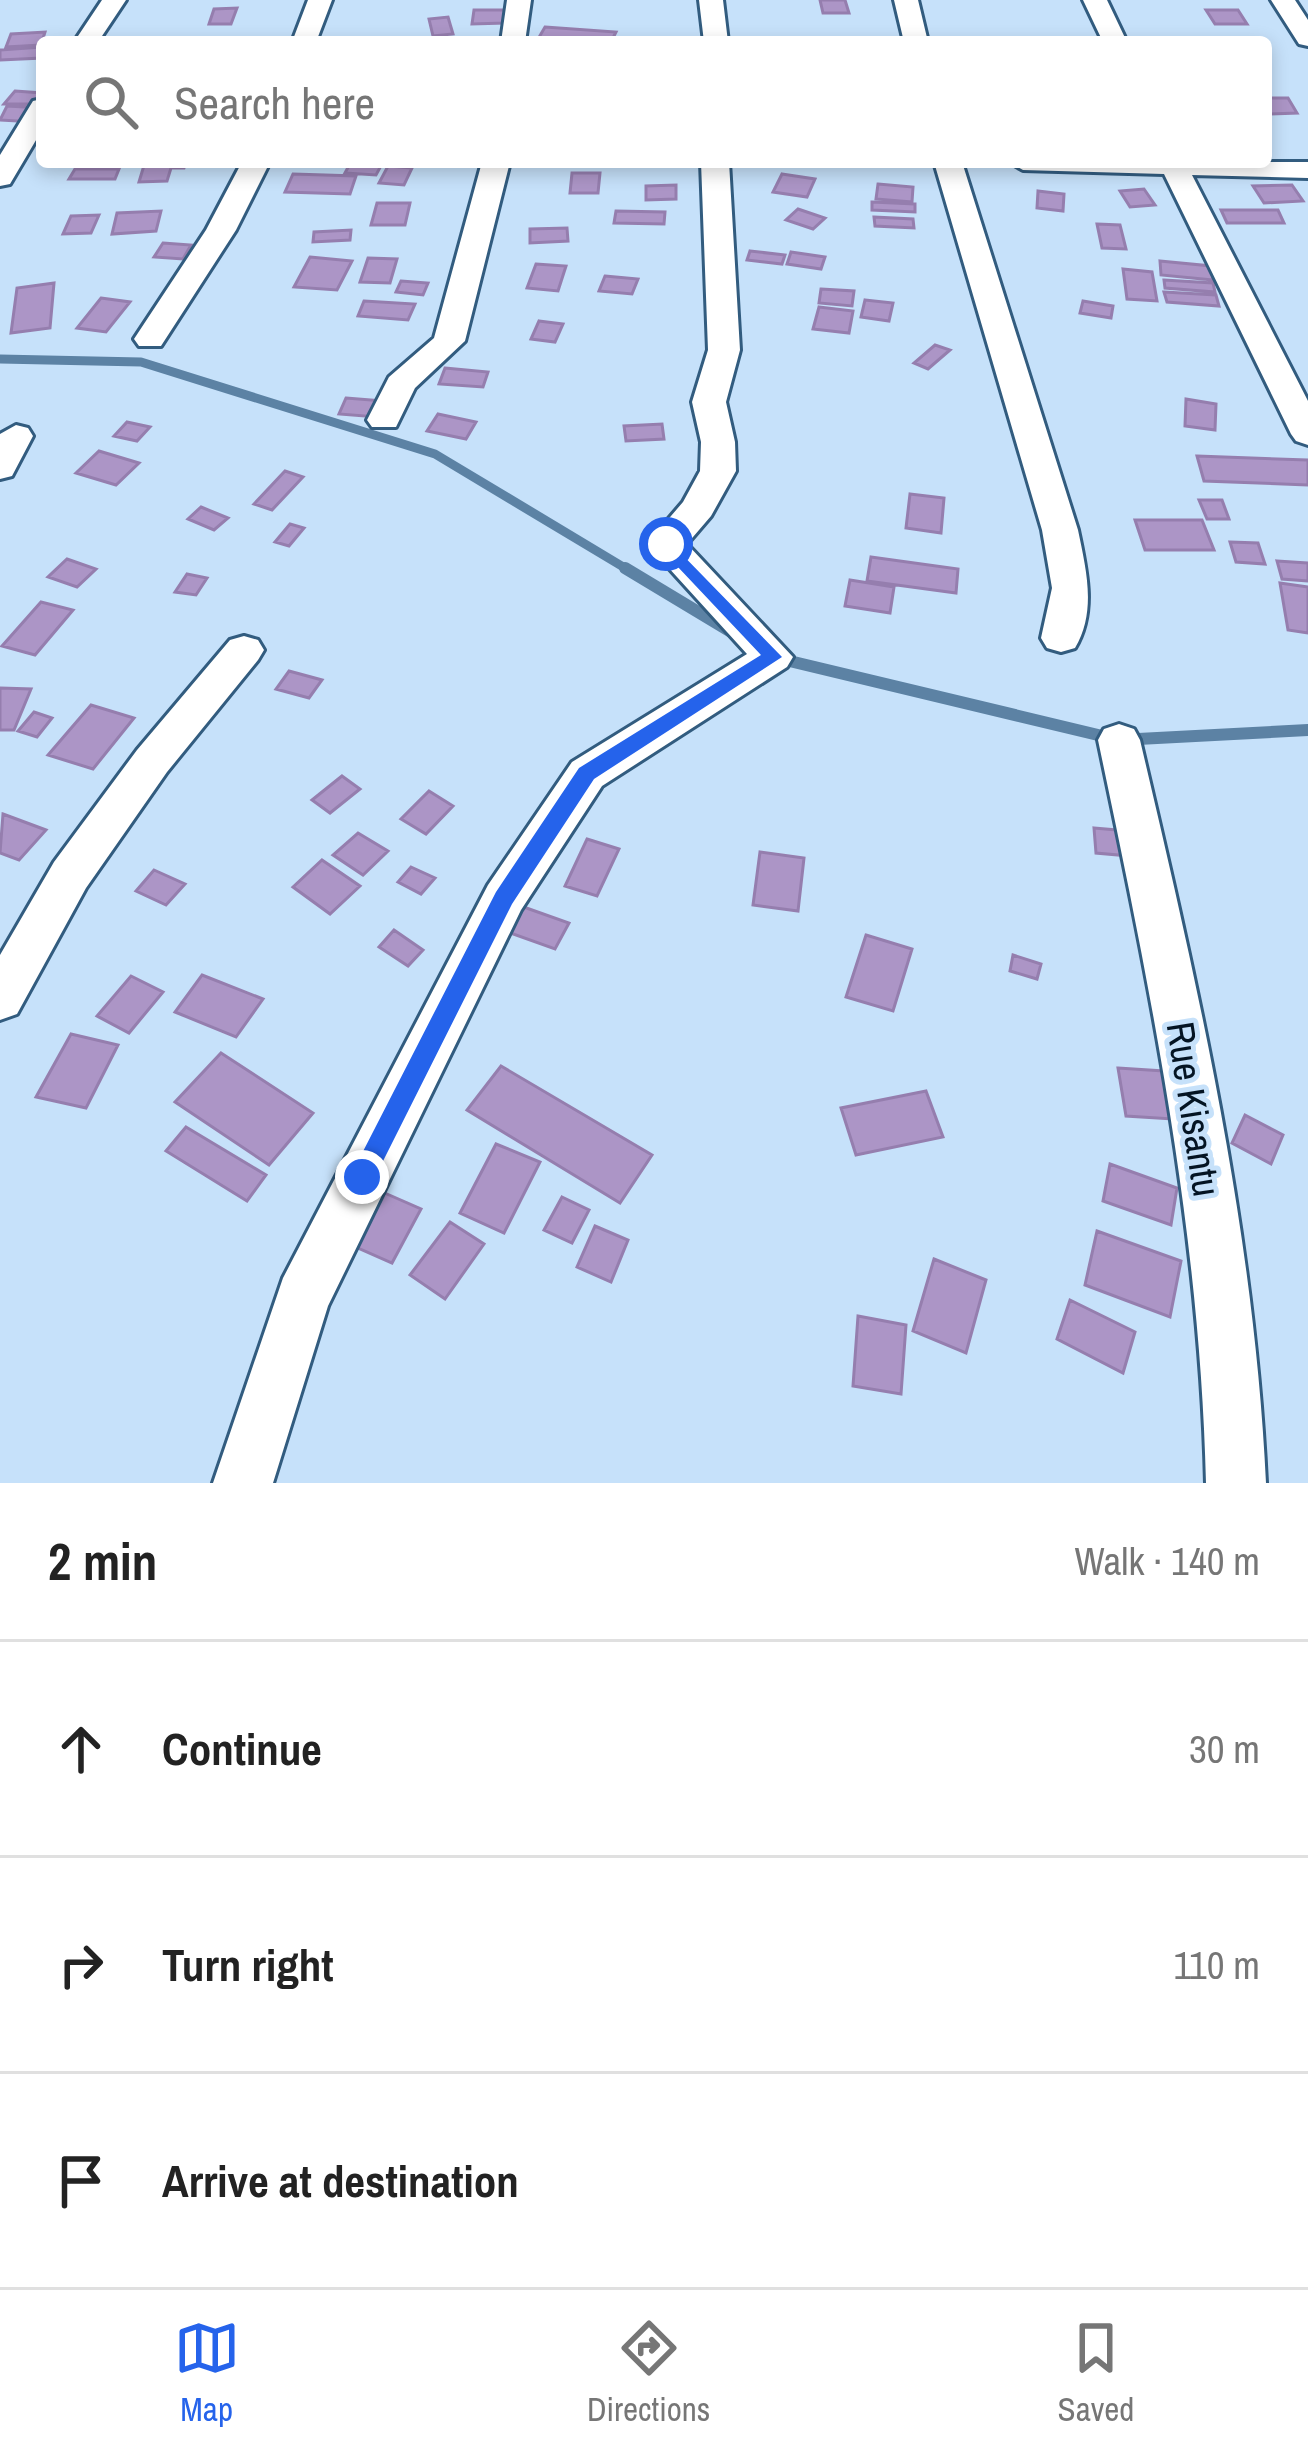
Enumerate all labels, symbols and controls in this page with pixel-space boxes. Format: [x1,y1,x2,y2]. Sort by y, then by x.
search box [36,36,1272,168]
icon: search [78,69,144,135]
text: Search here [174,72,375,133]
route start [639,517,693,571]
street label: Rue Kisantu [1155,1018,1233,1200]
route end [335,1150,389,1204]
text: 2 min [48,1527,157,1596]
text: Walk · 140 m [1075,1535,1260,1587]
icon: ahead [48,1716,114,1782]
text: Continue [162,1718,322,1779]
text: 30 m [1189,1723,1260,1775]
icon: right [48,1932,114,1998]
text: Turn right [162,1934,334,1995]
text: 110 m [1173,1939,1260,1991]
icon: arrive [48,2148,114,2214]
text: Arrive at destination [162,2150,519,2211]
tab: Map [174,2315,240,2431]
tab: Directions [587,2315,710,2431]
tab: Saved [1058,2315,1134,2431]

